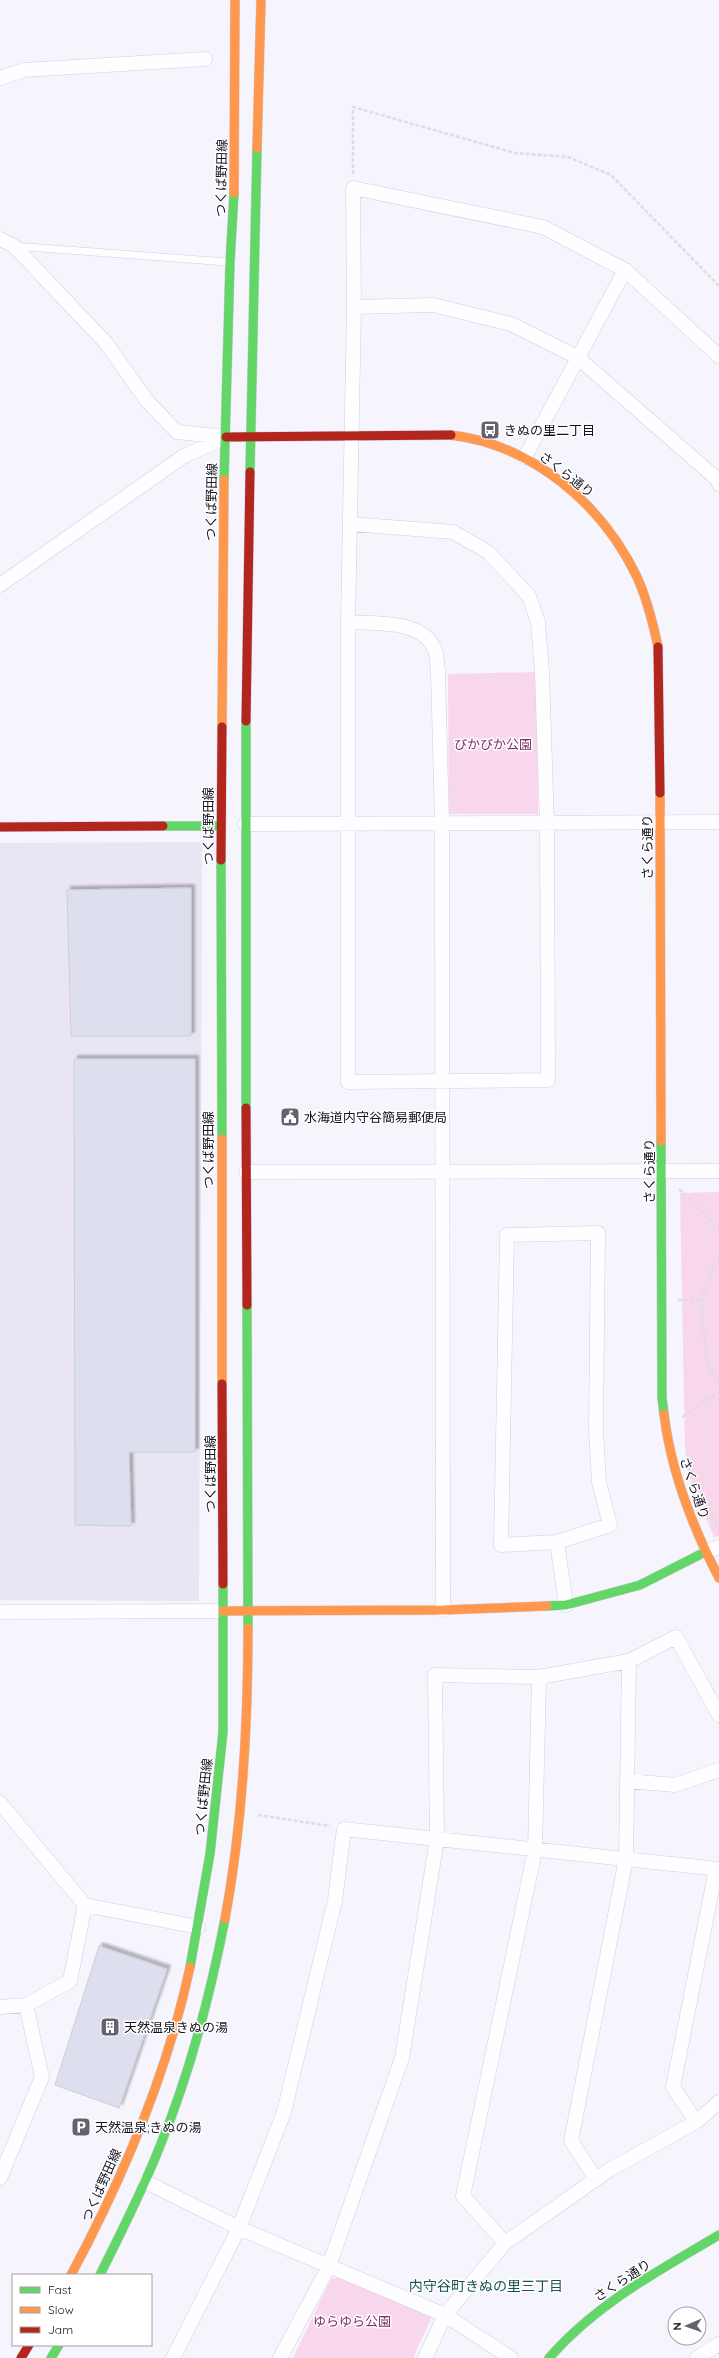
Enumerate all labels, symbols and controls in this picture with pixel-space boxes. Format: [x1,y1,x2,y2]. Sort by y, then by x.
street label: つくば野田線 [212,139,230,217]
bus stop icon: きぬの里二丁目 [479,419,501,441]
place label: きぬの里二丁目 [504,422,595,438]
street label: さくら通り [536,448,598,500]
street label: つくば野田線 [202,463,220,541]
park label: ぴかぴか公園 [454,736,532,752]
street label: つくば野田線 [200,787,216,865]
street label: さくら通り [639,814,655,880]
public building icon: 水海道内守谷簡易郵便局 [279,1106,301,1128]
place label: 水海道内守谷簡易郵便局 [304,1109,447,1125]
street label: つくば野田線 [200,1111,216,1189]
street label: さくら通り [641,1138,657,1204]
street label: つくば野田線 [202,1435,218,1513]
street label: さくら通り [677,1455,713,1521]
street label: つくば野田線 [191,1757,215,1837]
building icon: 天然温泉きぬの湯 [99,2016,121,2038]
place label: 天然温泉きぬの湯 [124,2019,228,2035]
parking icon: 天然温泉;きぬの湯 [70,2116,92,2138]
place label: 天然温泉;きぬの湯 [95,2119,202,2135]
street label: つくば野田線 [78,2146,124,2224]
street label: さくら通り [590,2256,654,2304]
legend [12,2274,152,2346]
district label: 内守谷町きぬの里三丁目 [409,2277,563,2295]
text: Fast [48,2282,72,2297]
text: Slow [48,2302,74,2317]
north arrow [667,2306,707,2346]
park label: ゆらゆら公園 [313,2313,391,2329]
text: Jam [48,2322,73,2337]
text: N [670,2322,684,2331]

